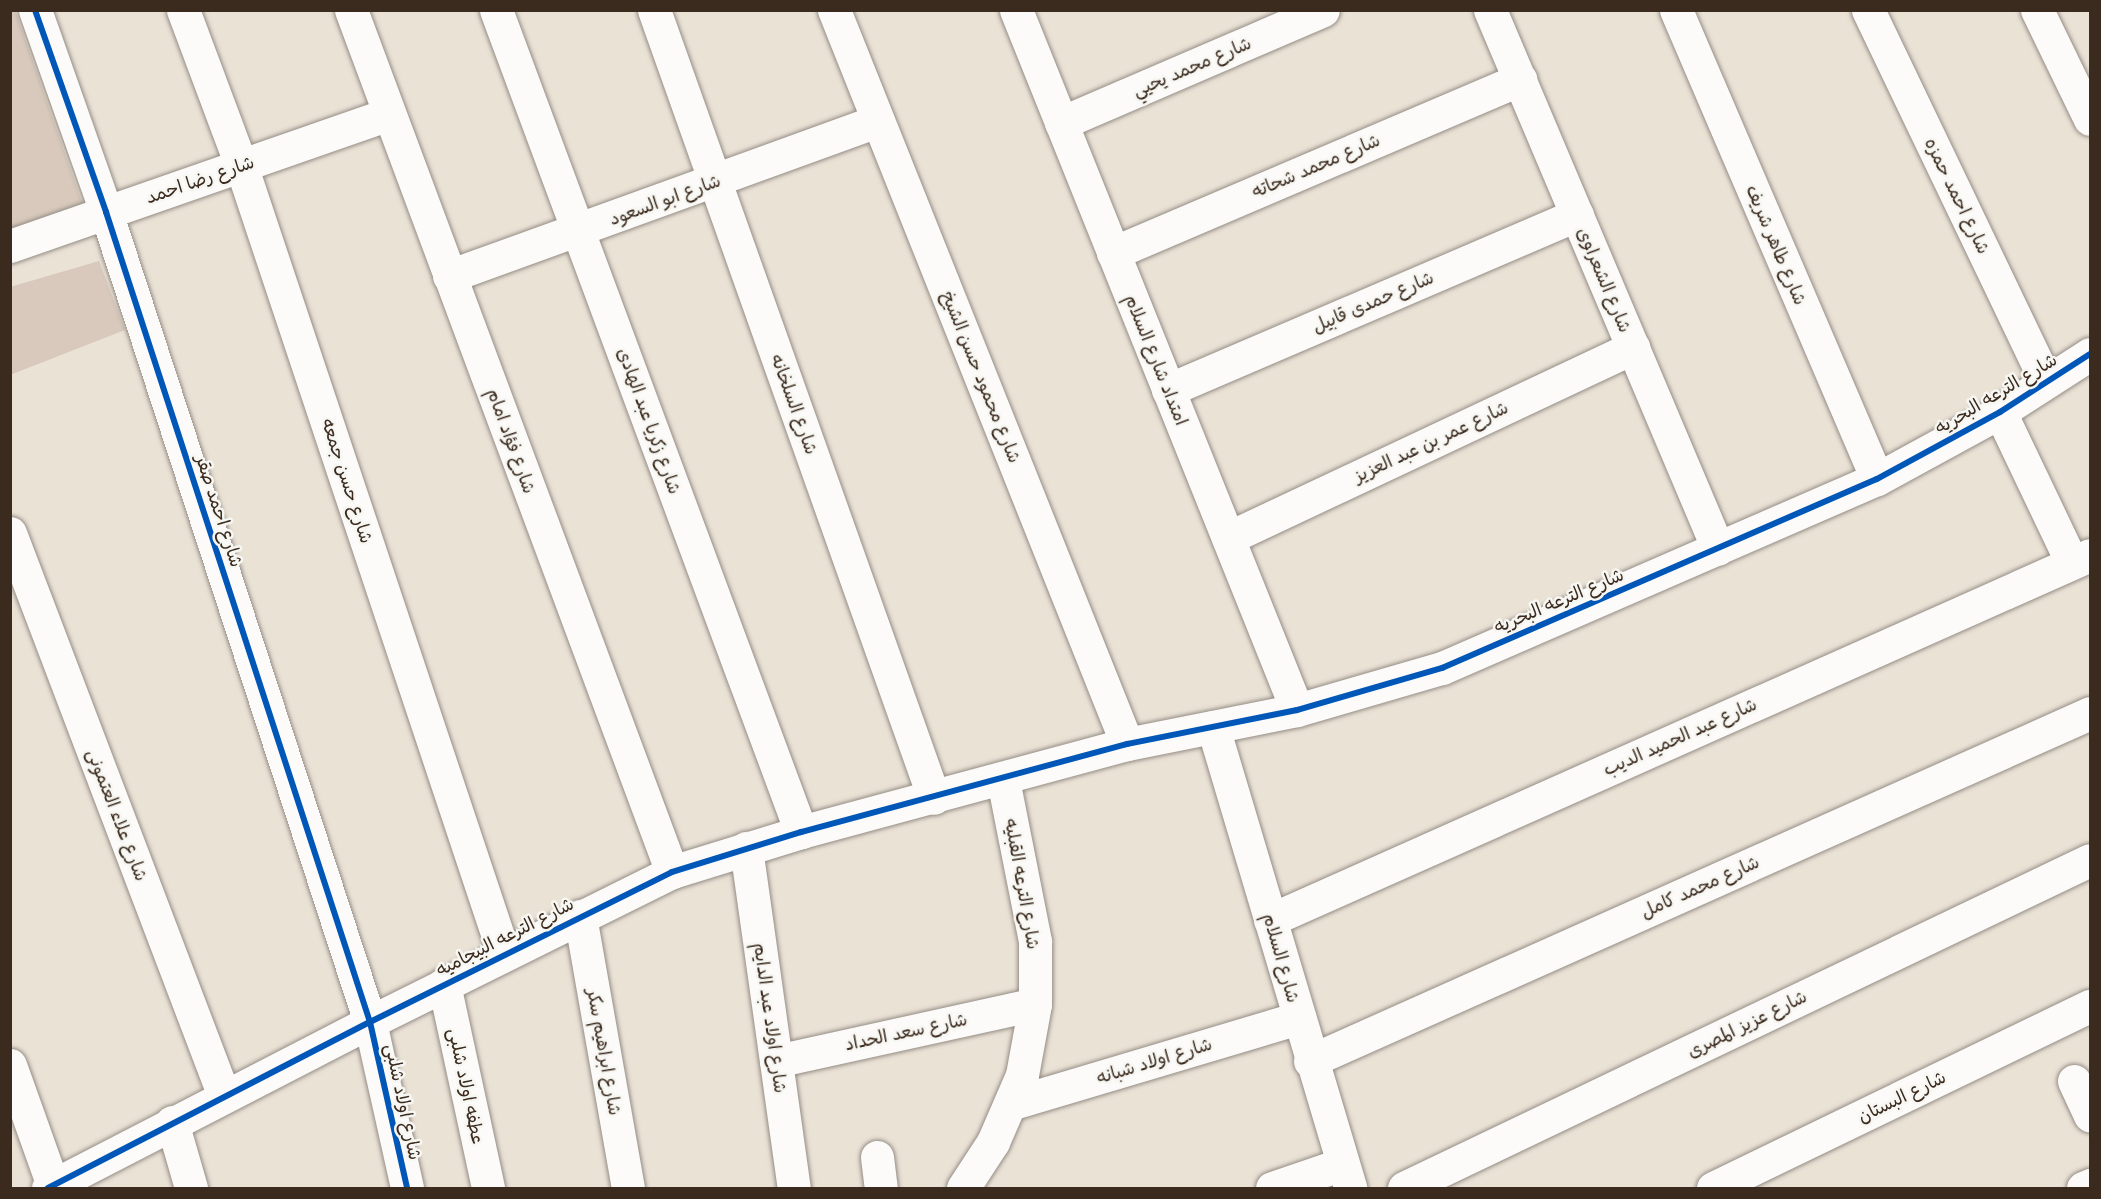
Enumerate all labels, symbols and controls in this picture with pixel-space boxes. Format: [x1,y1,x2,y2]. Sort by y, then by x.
street label: شارع محمد يحيي [1129,32,1255,102]
street label: شارع محمد شحاته [1249,129,1383,203]
street label: شارع احمد حمزه [1920,134,1994,258]
street label: شارع رضا احمد [143,151,257,209]
street label: شارع ابو السعود [606,170,724,230]
street label: شارع طاهر شريف [1741,182,1811,308]
street label: شارع الشعراوى [1572,224,1636,336]
street label: شارع حمدى قابيل [1309,267,1437,337]
street label: شارع محمود حسن الشيخ [937,288,1025,466]
street label: امتداد شارع السلام [1120,291,1192,429]
street label: شارع زكريا عبد الهادى [612,345,686,497]
street label: شارع الترعه البحريه [1931,349,2061,439]
street label: شارع السلخانه [766,351,822,457]
street label: شارع فؤاد امام [482,386,540,496]
street label: شارع عمر بن عبد العزيز [1350,397,1512,487]
street label: شارع حسن جمعه [317,416,377,546]
street label: شارع احمد صقر [191,452,247,570]
street label: شارع الترعه البحريه [1491,564,1627,638]
street label: شارع عبد الحميد الديب [1600,693,1760,781]
street label: شارع علاء العتمونى [82,746,152,884]
street label: شارع الترعه القبليه [1000,817,1044,951]
street label: شارع محمد كامل [1637,851,1763,923]
street label: شارع الترعه البيجاميه [433,893,577,981]
street label: شارع السلام [1258,911,1304,1005]
street label: شارع اولاد عبد الدايم [749,942,791,1094]
street label: شارع عزيز المصرى [1684,986,1810,1062]
street label: شارع ابراهيم سكر [582,987,626,1117]
street label: شارع سعد الحداد [843,1008,969,1056]
street label: عطفه اولاد شلبى [443,1026,489,1146]
street label: شارع اولاد شبانه [1093,1033,1215,1089]
street label: شارع اولاد شلبى [380,1042,426,1162]
street label: شارع البستان [1854,1066,1950,1128]

